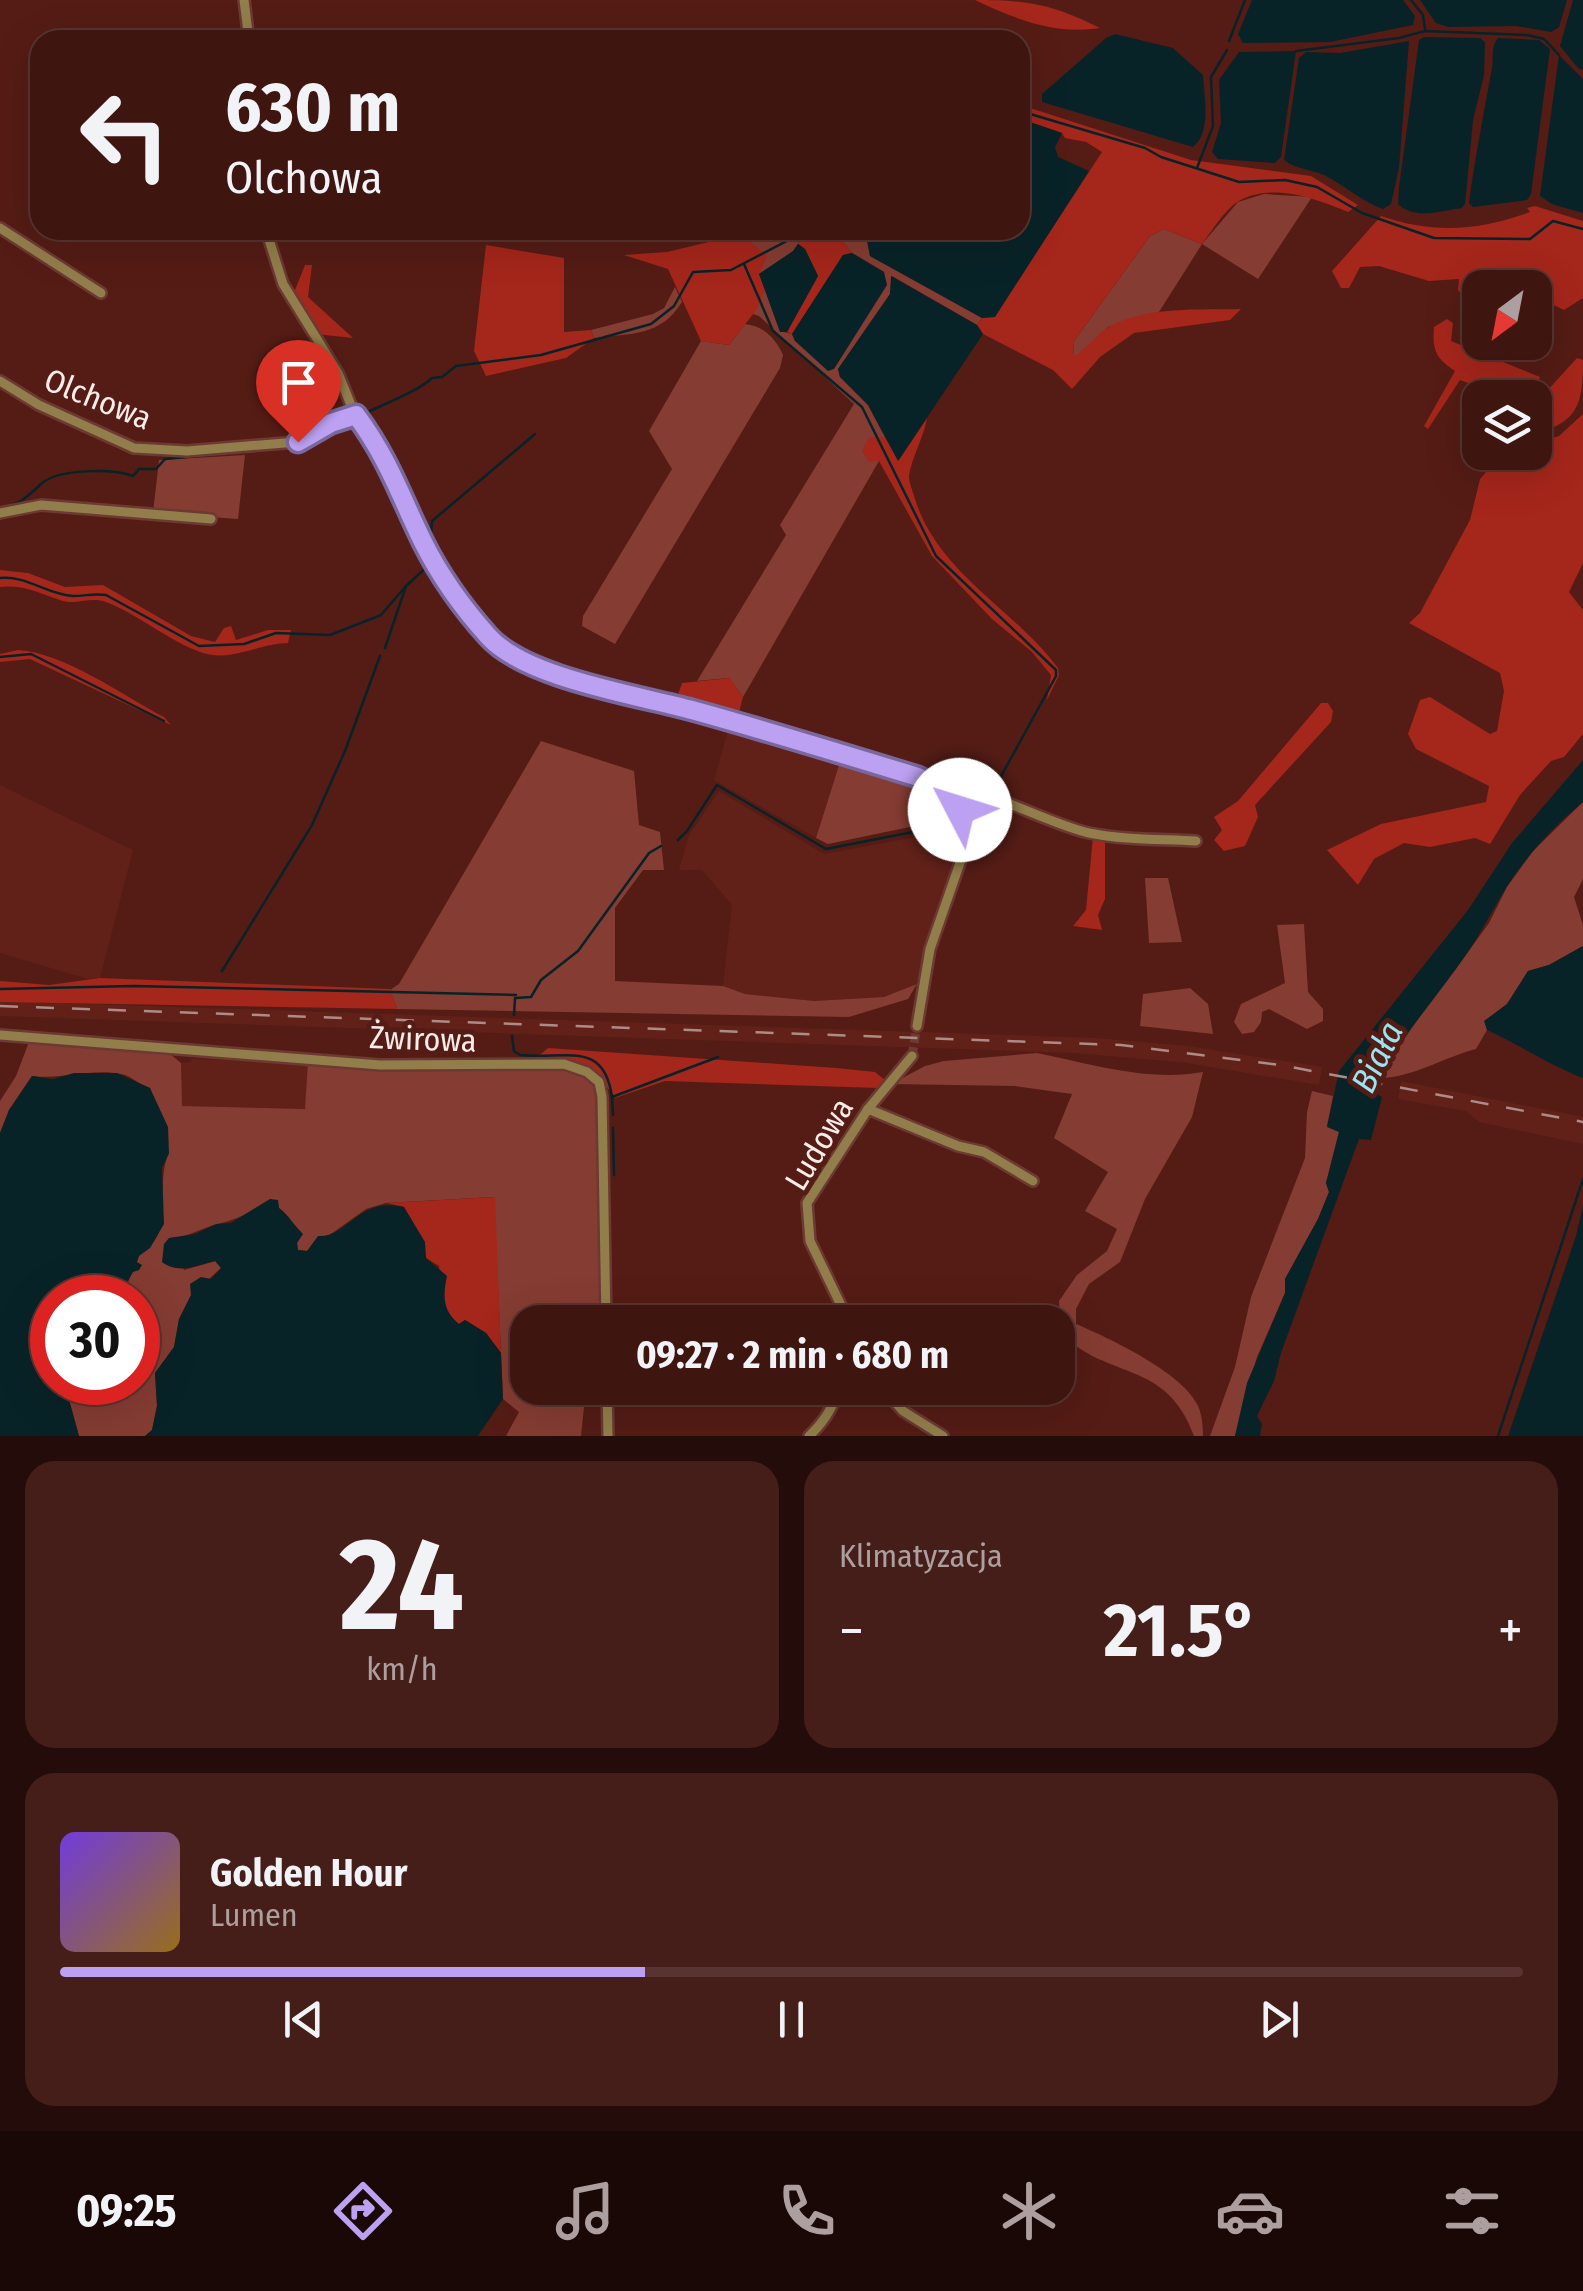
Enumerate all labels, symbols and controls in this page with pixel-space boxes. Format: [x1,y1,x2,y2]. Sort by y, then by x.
text: 630 m [225,66,400,150]
icon: left [60,70,190,200]
text: Olchowa [225,151,383,205]
north arrow [1462,270,1552,360]
map controls [1462,270,1552,470]
pin [256,340,341,443]
icon: arrive [271,355,326,410]
street label: Olchowa [39,360,157,438]
button: layers [1462,380,1552,470]
position arrow [908,758,1012,862]
water label: Biała [1342,1015,1412,1099]
street label: Żwirowa [369,1018,477,1060]
street label: Ludowa [777,1091,861,1197]
speed limit sign: 30 [30,1275,160,1405]
text: 09:27 · 2 min · 680 m [636,1332,949,1378]
text: 24 [340,1507,464,1663]
text: Klimatyzacja [839,1537,1003,1575]
text: 21.5° [1104,1586,1258,1676]
text: − [839,1598,864,1664]
text: + [1498,1598,1523,1664]
text: km/h [366,1650,438,1688]
text: Golden Hour [210,1850,408,1896]
text: Lumen [210,1896,298,1934]
icon: previous [276,1992,331,2047]
icon: pause [764,1992,819,2047]
icon: next [1252,1992,1307,2047]
icon: directions [328,2176,398,2246]
icon: music [550,2176,620,2246]
icon: phone [772,2176,842,2246]
icon: climate [994,2176,1064,2246]
icon: car [1215,2176,1285,2246]
icon: filters [1437,2176,1507,2246]
text: 09:25 [76,2184,177,2238]

